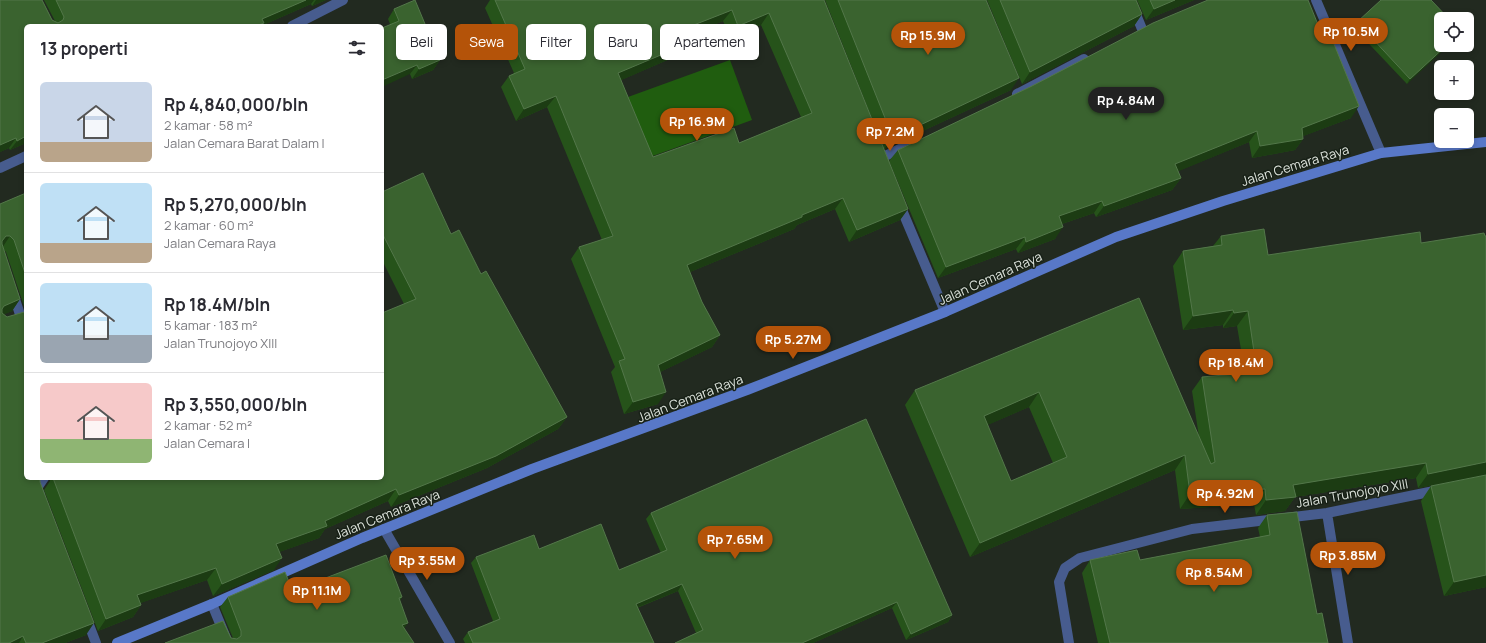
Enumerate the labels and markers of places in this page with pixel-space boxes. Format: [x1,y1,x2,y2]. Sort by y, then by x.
pin: Rp 10.5M [1310,18,1392,52]
pin: Rp 15.9M [887,22,969,56]
pin: Rp 4.84M [1085,87,1167,121]
pin: Rp 16.9M [656,108,738,142]
pin: Rp 7.2M [853,118,927,152]
pin: Rp 5.27M [752,326,834,360]
pin: Rp 18.4M [1195,349,1277,383]
pin: Rp 4.92M [1184,480,1266,514]
pin: Rp 7.65M [694,526,776,560]
pin: Rp 3.85M [1307,542,1389,576]
pin: Rp 3.55M [386,547,468,581]
pin: Rp 8.54M [1173,559,1255,593]
pin: Rp 11.1M [276,577,358,611]

